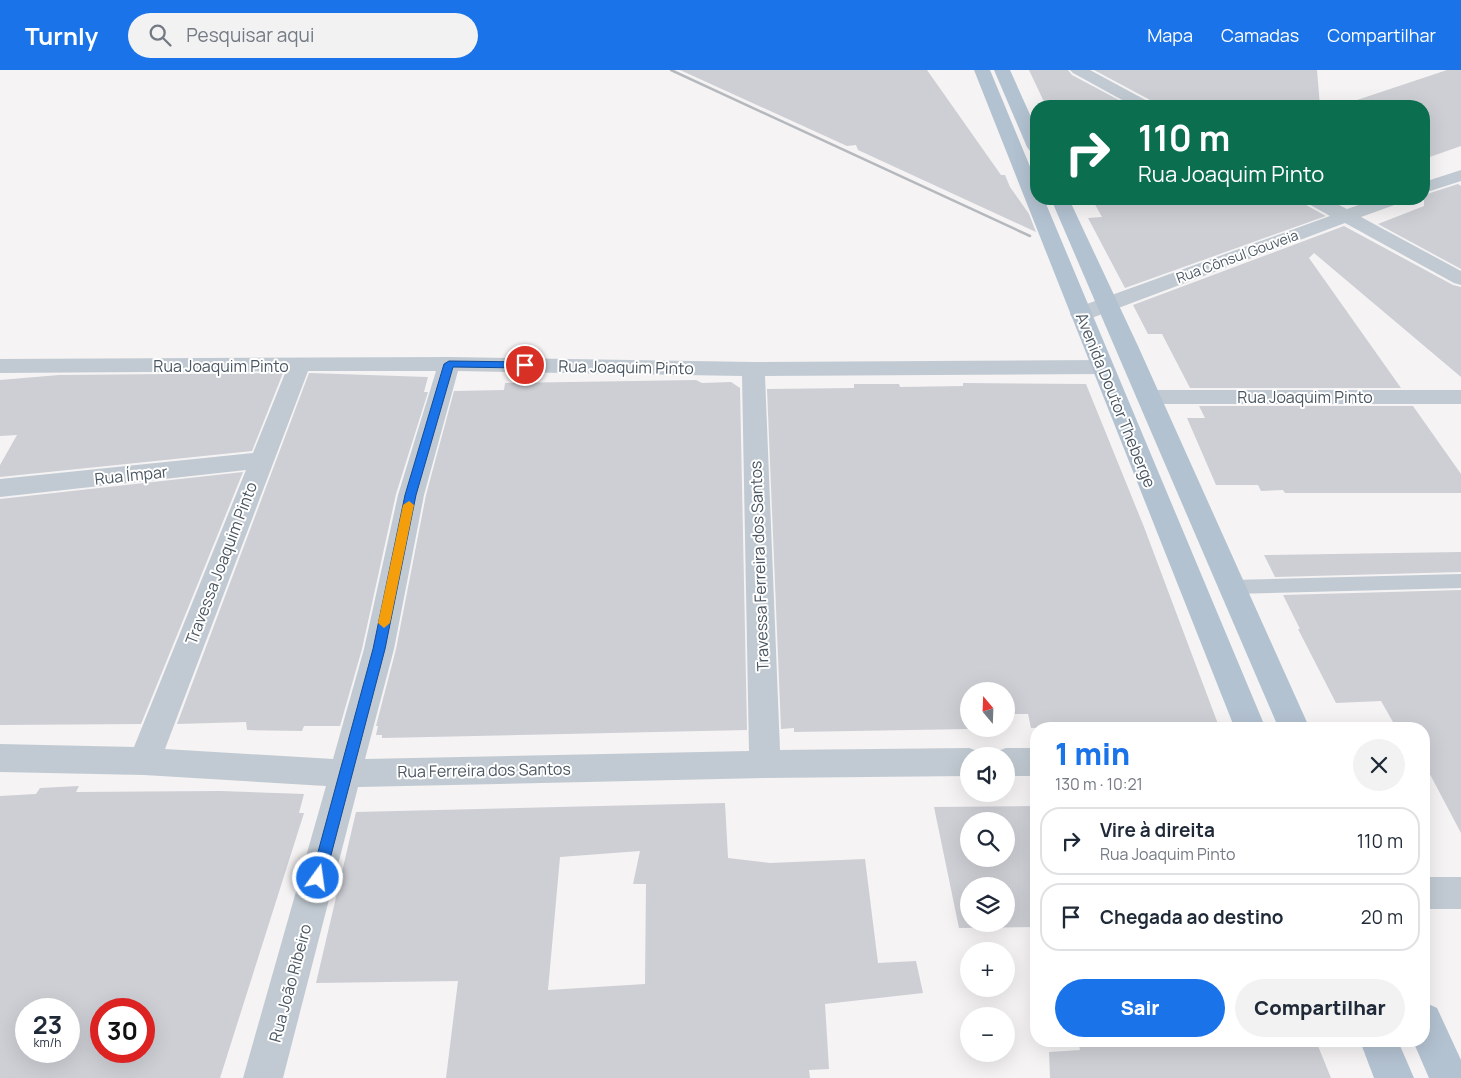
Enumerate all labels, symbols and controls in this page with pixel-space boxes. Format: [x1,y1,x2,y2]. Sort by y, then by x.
search box [128,13,478,58]
text: Turnly [25,19,98,52]
icon: search [146,21,174,49]
text: Pesquisar aqui [186,22,314,48]
text: Mapa [1147,23,1193,47]
text: Camadas [1221,23,1299,47]
text: Compartilhar [1327,23,1436,47]
text: 110 m [1138,114,1230,162]
icon: right [1055,120,1120,185]
text: Rua Joaquim Pinto [1138,159,1324,189]
street label: Rua Cônsul Gouveia [1173,225,1301,287]
street label: Avenida Doutor Theberge [1071,309,1161,491]
pin [504,344,546,386]
icon: arrive [511,351,539,379]
street label: Rua Joaquim Pinto [153,355,289,377]
street label: Rua Joaquim Pinto [558,355,694,379]
street label: Rua Joaquim Pinto [1237,386,1373,408]
street label: Rua Ímpar [93,460,169,490]
street label: Travessa Ferreira dos Santos [744,460,774,672]
street label: Travessa Joaquim Pinto [180,479,262,647]
north arrow [960,682,1015,738]
map controls [960,682,1015,1062]
text: 1 min [1055,733,1130,774]
button: close [1353,739,1405,791]
button: sound [960,747,1015,802]
street label: Rua Ferreira dos Santos [397,757,571,783]
text: 130 m · 10:21 [1055,773,1143,795]
button: search [960,812,1015,867]
text: Vire à direita [1100,817,1215,843]
icon: right [1057,827,1085,855]
text: 110 m [1357,828,1403,854]
text: Rua Joaquim Pinto [1100,843,1235,865]
position arrow [291,851,343,903]
button: layers [960,877,1015,932]
icon: arrive [1057,903,1085,931]
text: Chegada ao destino [1100,904,1283,930]
text: 20 m [1361,904,1403,930]
street label: Rua João Ribeiro [264,921,316,1045]
button: + [960,942,1015,997]
button: Sair [1055,979,1225,1037]
button: Compartilhar [1235,979,1405,1037]
speed limit sign: 30 [90,998,155,1063]
text: 23 [33,1007,62,1042]
button: − [960,1007,1015,1062]
text: km/h [34,1034,61,1051]

